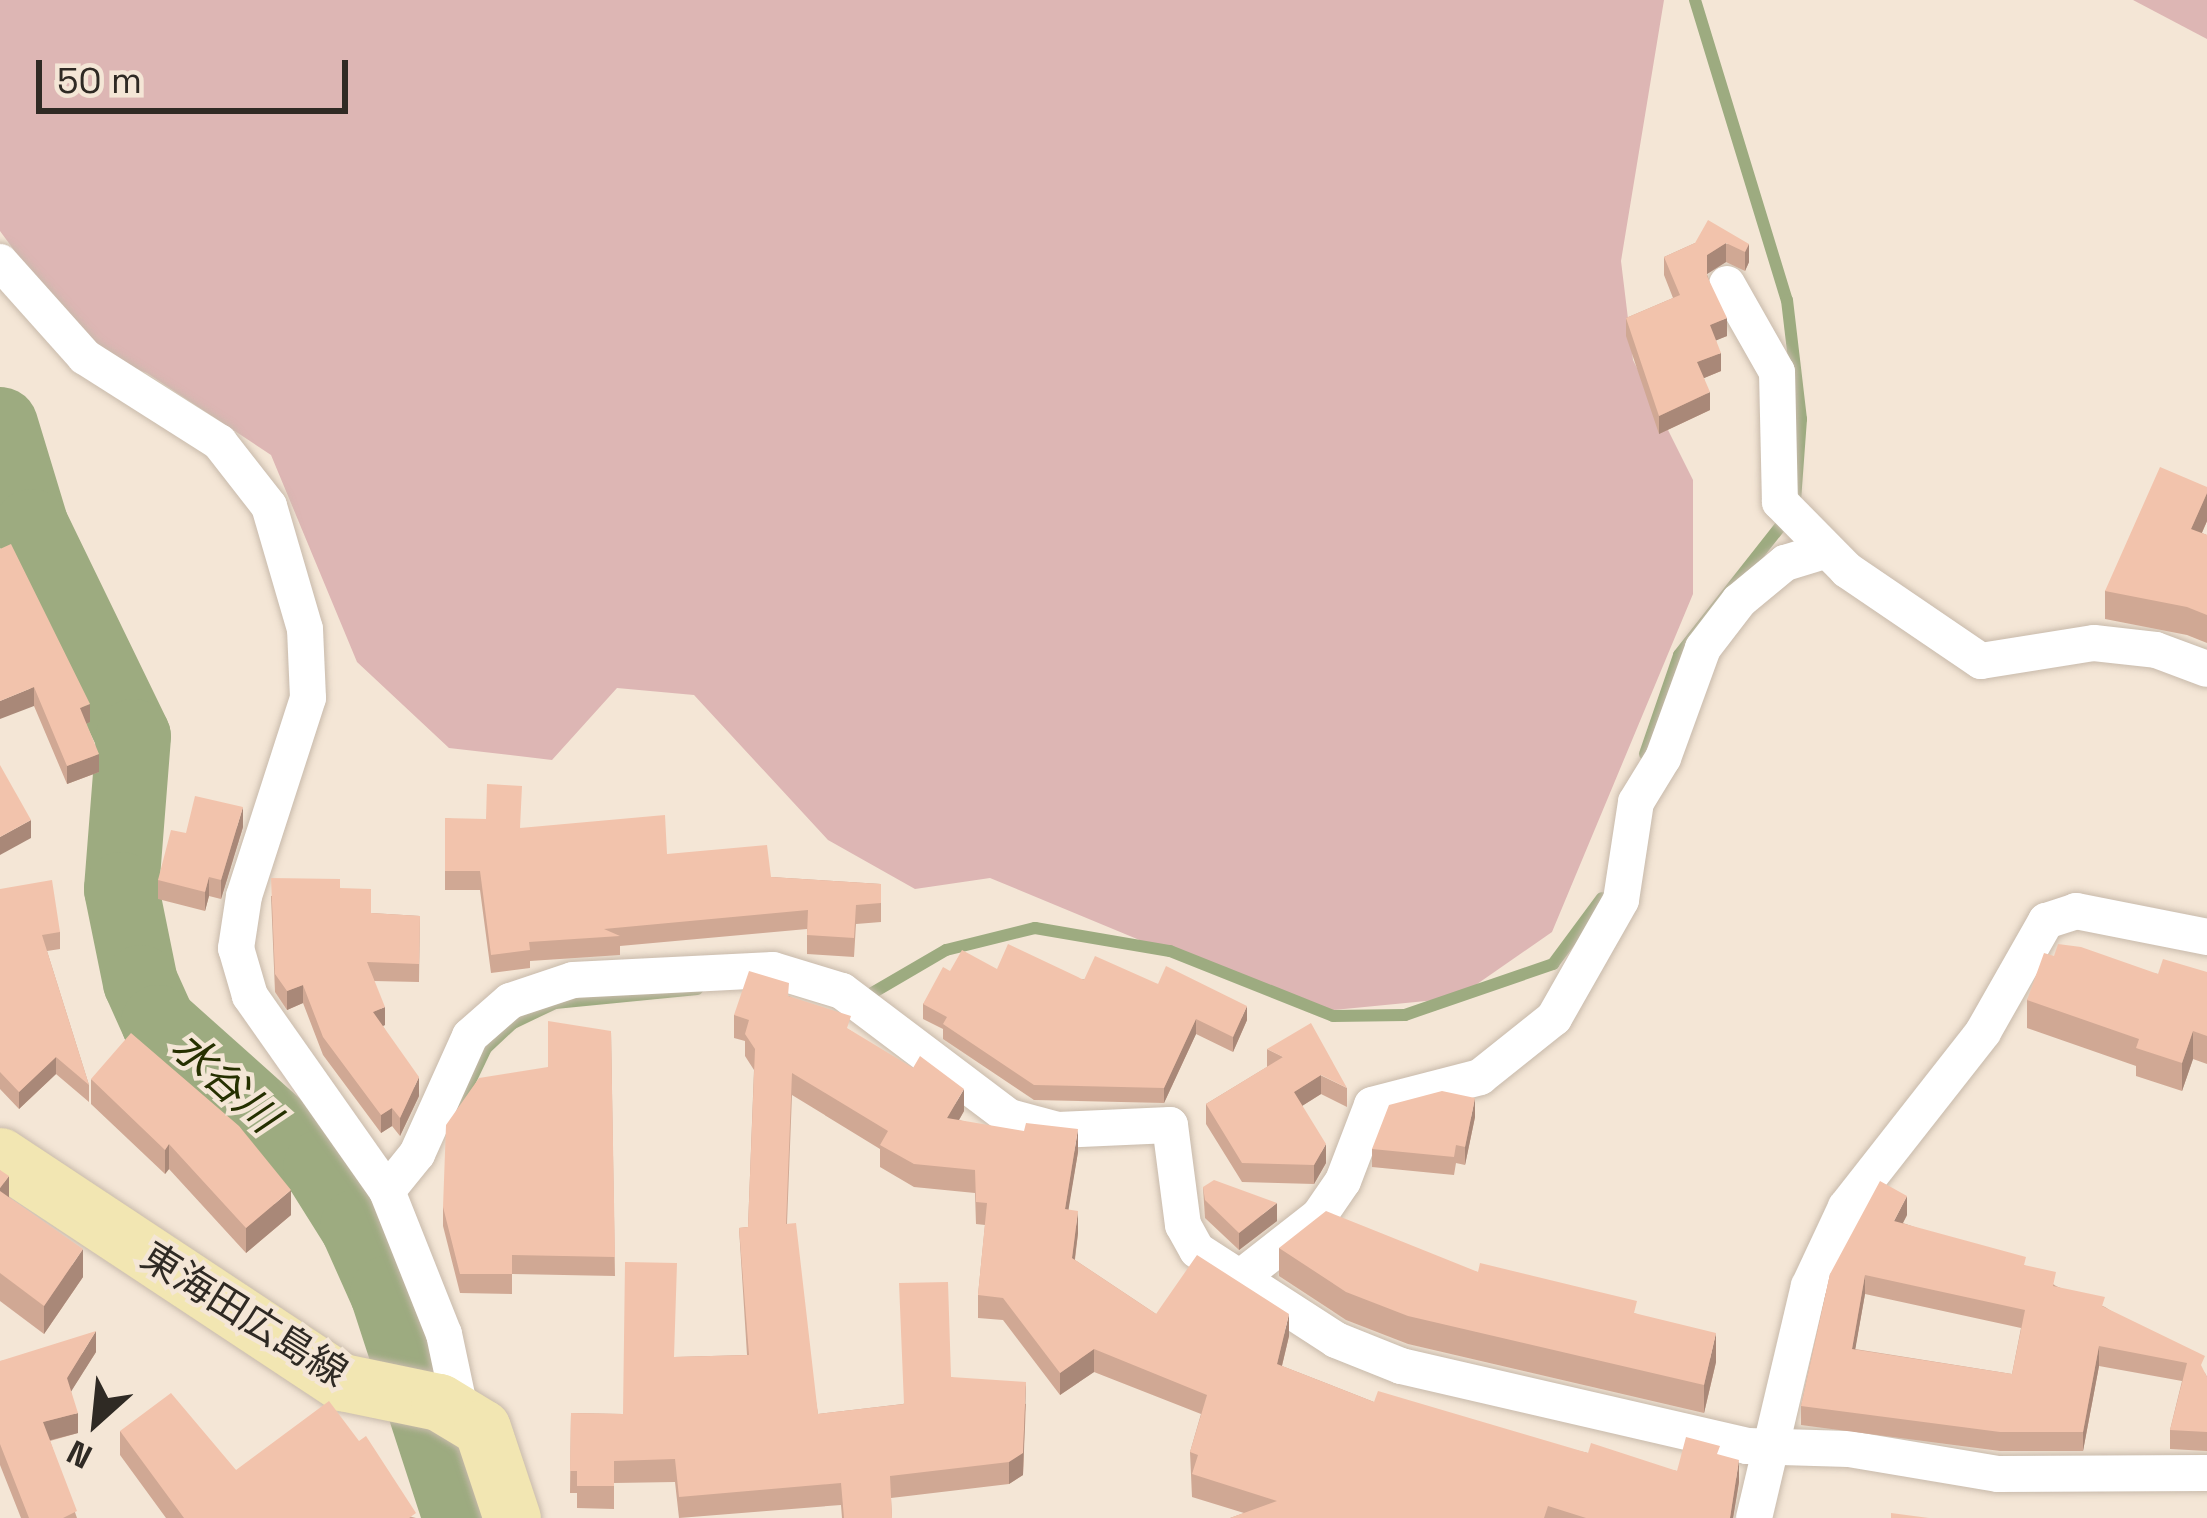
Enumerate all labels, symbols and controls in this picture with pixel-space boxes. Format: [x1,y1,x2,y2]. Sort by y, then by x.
scale bar [42,36,354,110]
text: 50 m [57,58,142,104]
water label: 水谷川 [161,1021,289,1143]
street label: 東海田広島線 [132,1233,356,1397]
north arrow [36,1362,156,1482]
text: N [60,1430,99,1478]

